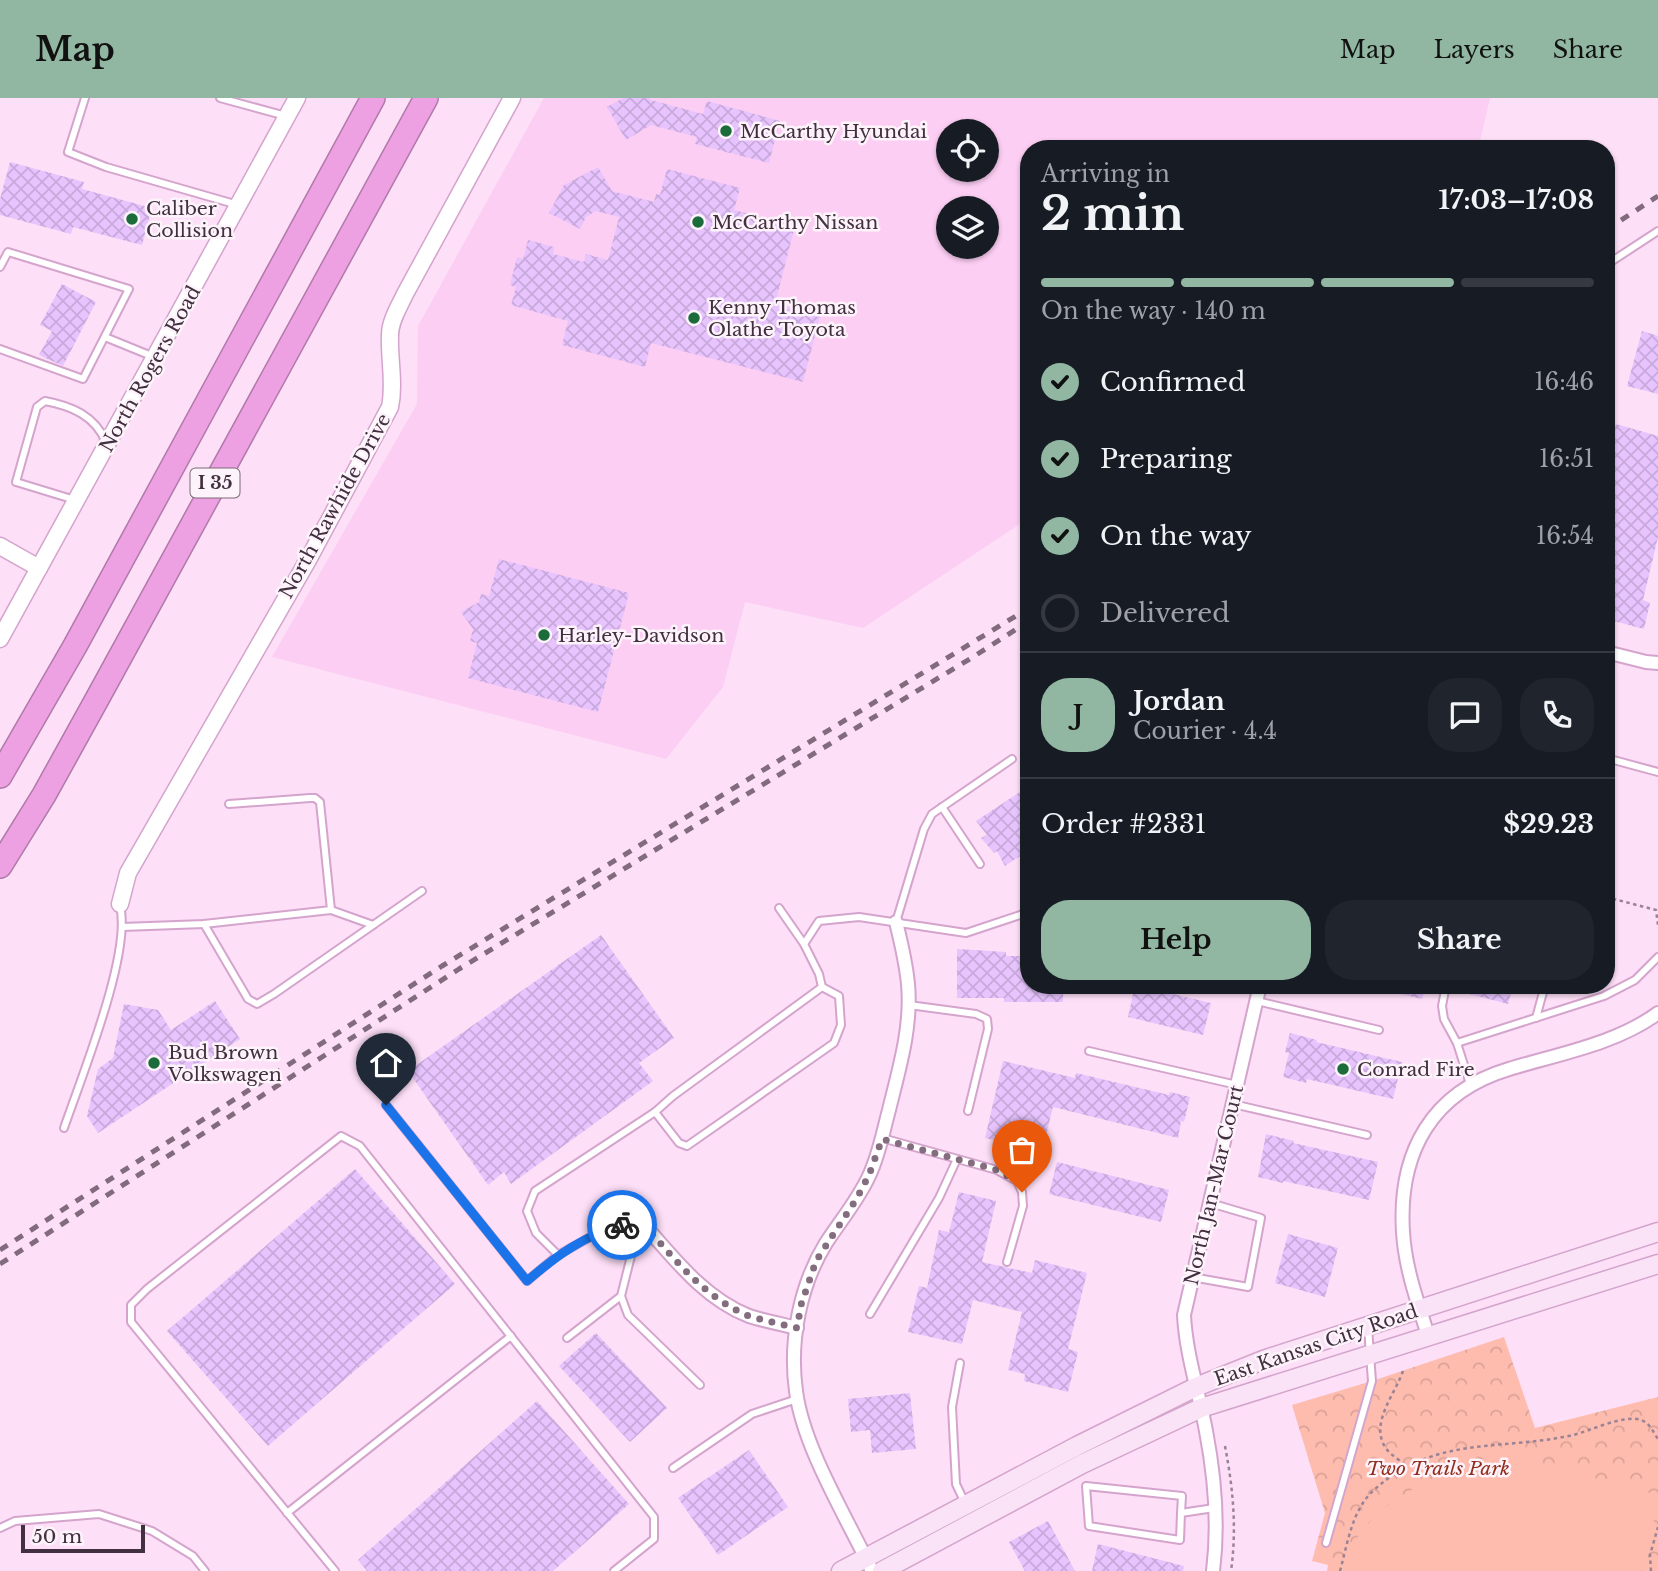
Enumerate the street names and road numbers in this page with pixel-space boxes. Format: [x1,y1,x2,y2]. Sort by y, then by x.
street label: North Rogers Road [95,282,205,456]
street label: North Rawhide Drive [275,409,395,603]
road number: I 35 [190,468,240,498]
street label: North Jan-Mar Court [1180,1082,1248,1287]
street label: East Kansas City Road [1211,1299,1421,1391]

